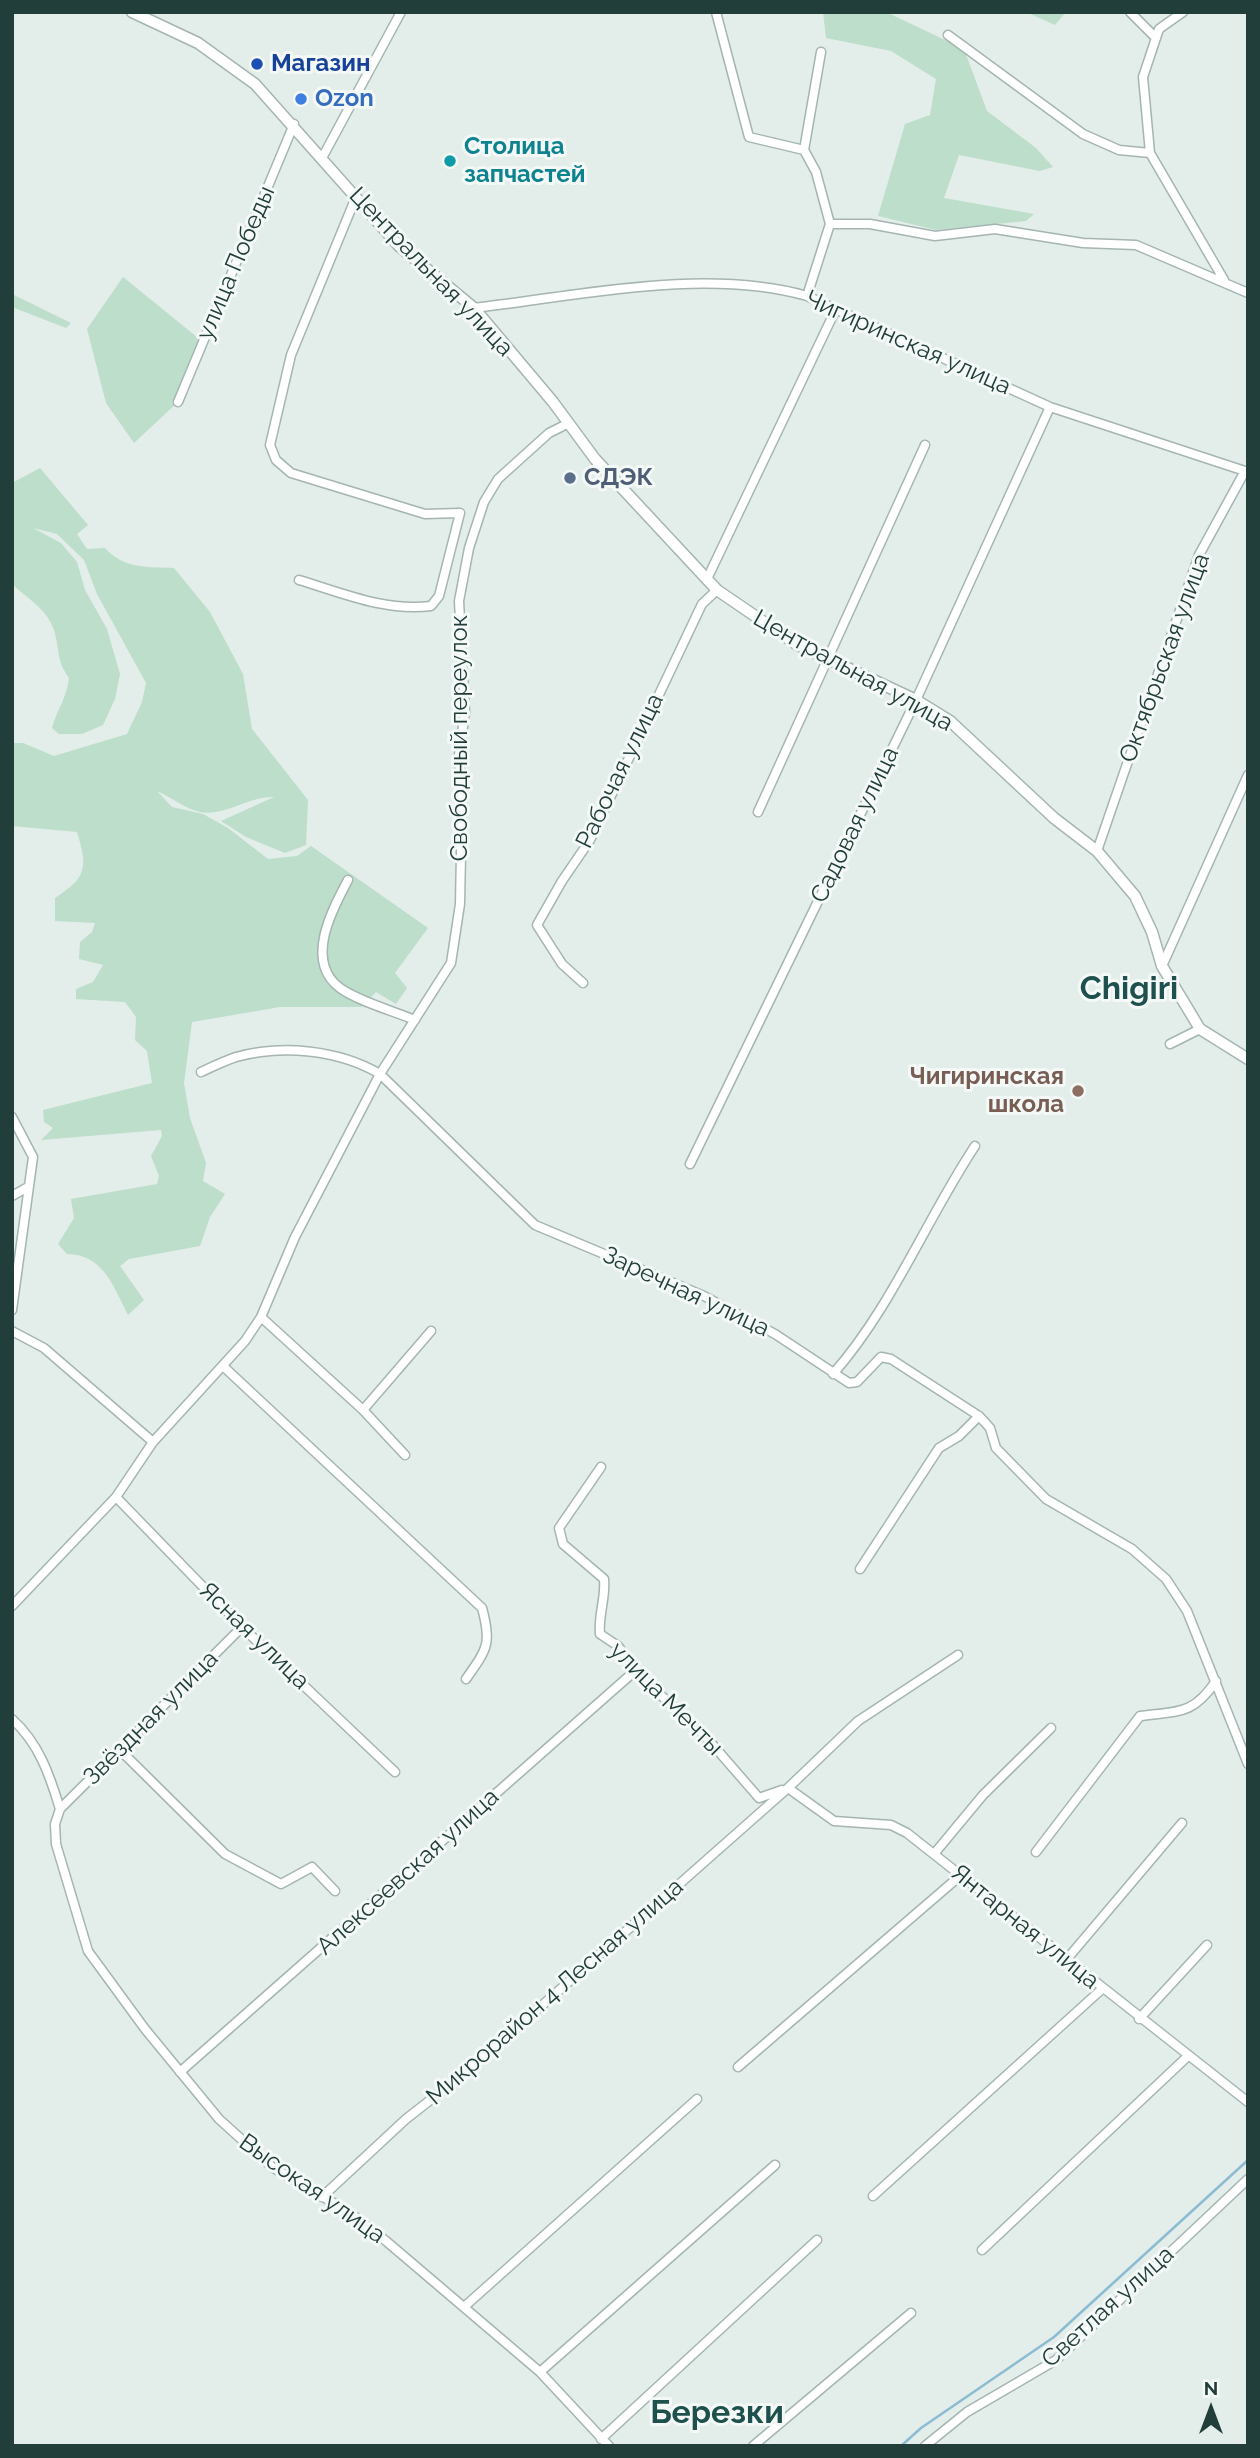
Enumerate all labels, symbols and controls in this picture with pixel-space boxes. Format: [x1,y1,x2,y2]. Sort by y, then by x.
place label: Магазин [271,50,370,78]
marker: Магазин [249,56,265,72]
place label: Ozon [315,85,374,113]
marker: Ozon [293,91,309,107]
place label: Столица запчастей [464,133,585,189]
marker: Столица запчастей [442,153,458,169]
street label: Центральная улица [343,181,519,363]
street label: улица Победы [191,182,281,344]
street label: Чигиринская улица [801,285,1015,401]
place label: СДЭК [584,464,653,492]
marker: СДЭК [562,470,578,486]
street label: Октябрьская улица [1114,550,1216,766]
street label: Центральная улица [748,604,958,738]
street label: Свободный переулок [446,615,474,861]
street label: Рабочая улица [570,689,670,853]
street label: Садовая улица [805,742,905,908]
district label: Chigiri [1080,970,1178,1008]
place label: Чигиринская школа [909,1063,1064,1119]
marker: Чигиринская школа [1070,1083,1086,1099]
street label: Заречная улица [598,1241,774,1343]
street label: Ясная улица [193,1576,315,1696]
street label: улица Мечты [603,1636,729,1762]
street label: Звёздная улица [78,1645,224,1791]
street label: Алексеевская улица [311,1783,505,1961]
street label: Янтарная улица [945,1859,1105,1995]
street label: Микрорайон 4 Лесная улица [421,1873,689,2111]
street label: Высокая улица [233,2128,391,2250]
street label: Светлая улица [1036,2240,1180,2374]
north arrow [1176,2374,1246,2444]
text: N [1204,2377,1218,2399]
district label: Березки [650,2394,784,2432]

